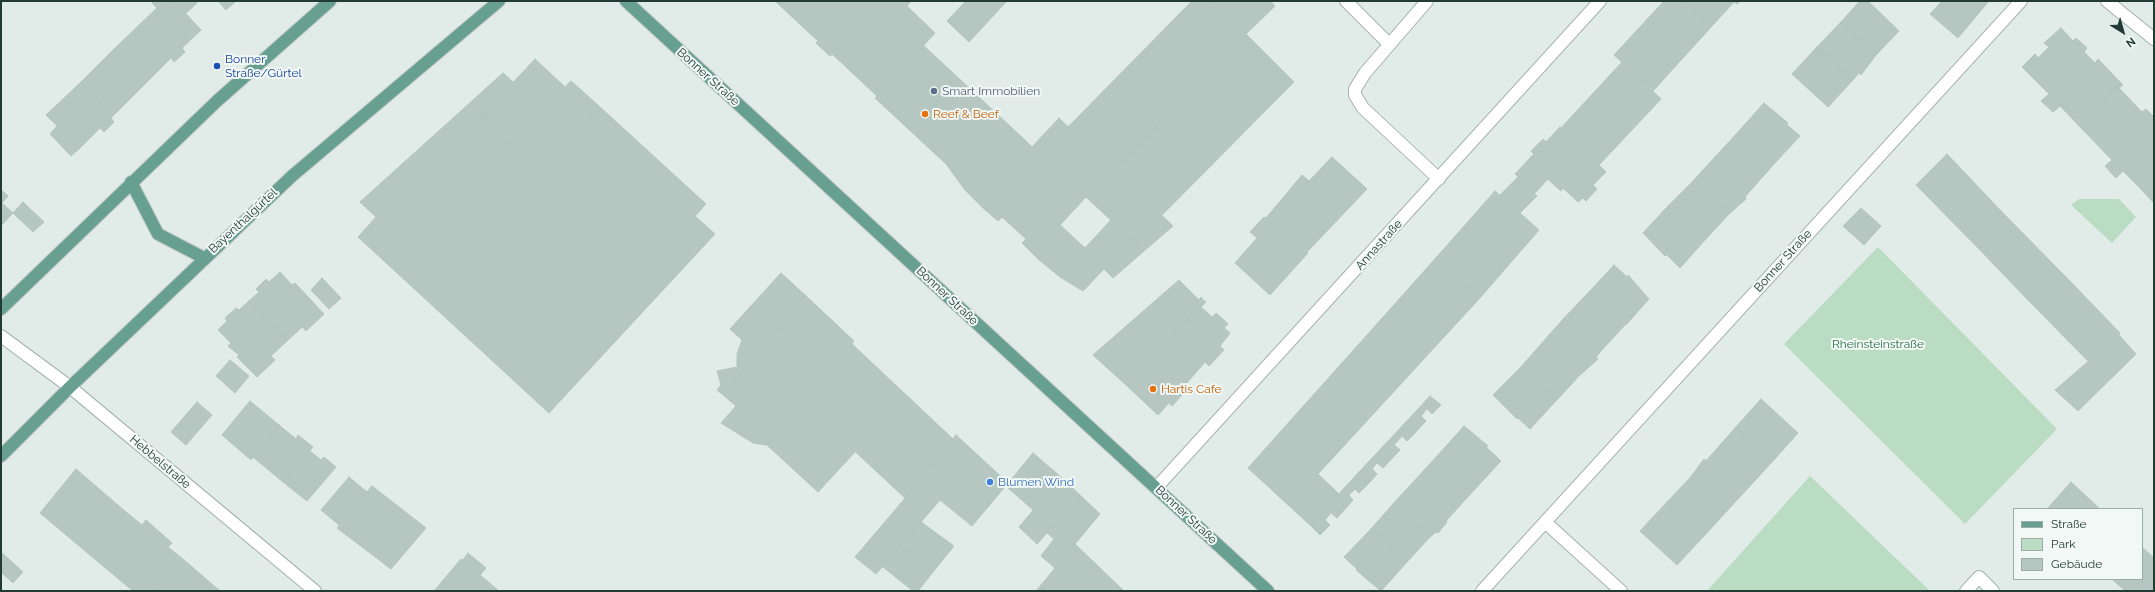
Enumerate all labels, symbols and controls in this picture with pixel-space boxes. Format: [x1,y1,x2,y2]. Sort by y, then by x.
north arrow [2103,12,2143,52]
text: N [2123,34,2138,50]
street label: Bonner Straße [674,45,742,109]
place label: Bonner Straße/Gürtel [225,52,302,80]
marker: Bonner Straße/Gürtel [212,61,222,71]
place label: Smart Immobilien [942,84,1040,98]
marker: Smart Immobilien [929,86,939,96]
place label: Reef & Beef [933,107,999,121]
marker: Reef & Beef [920,109,930,119]
street label: Bayenthalgürtel [206,186,280,256]
street label: Annastraße [1353,217,1405,273]
street label: Bonner Straße [1751,227,1815,295]
street label: Bonner Straße [913,264,981,328]
park label: Rheinsteinstraße [1832,337,1924,351]
place label: Hartis Cafe [1161,382,1222,396]
marker: Hartis Cafe [1148,384,1158,394]
street label: Hebbelstraße [127,432,193,492]
place label: Blumen Wind [998,475,1074,489]
marker: Blumen Wind [985,477,995,487]
street label: Bonner Straße [1152,483,1220,547]
legend [2013,508,2143,580]
text: Straße [2051,517,2087,531]
text: Park [2051,537,2076,551]
text: Gebäude [2051,557,2102,571]

